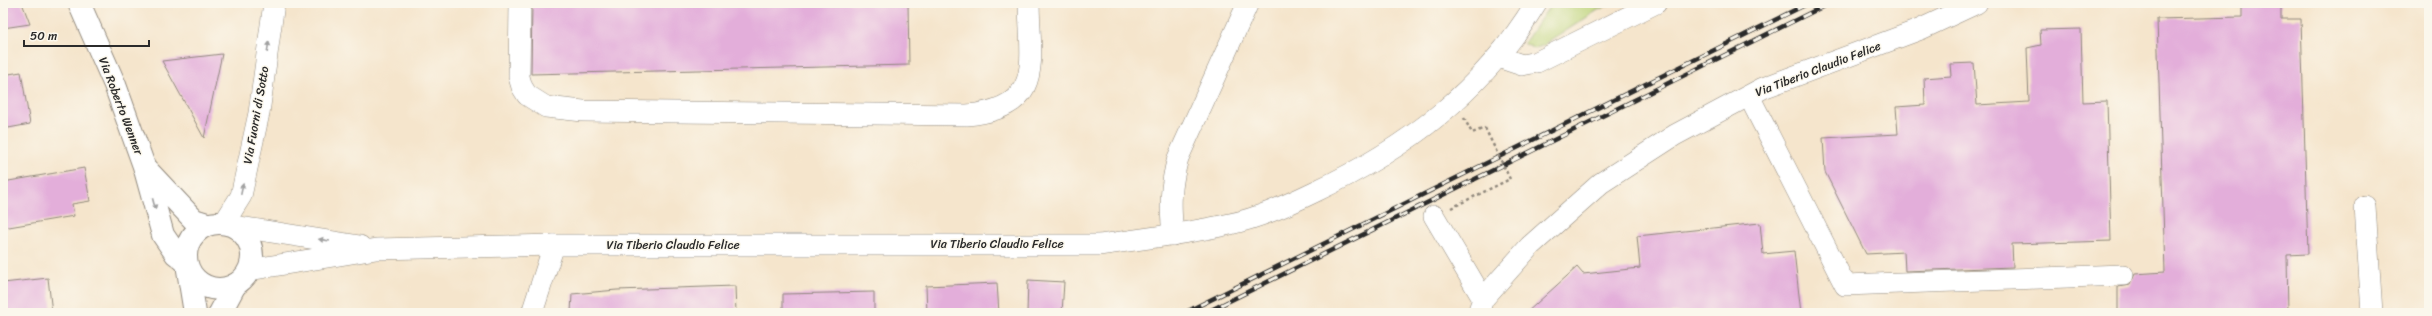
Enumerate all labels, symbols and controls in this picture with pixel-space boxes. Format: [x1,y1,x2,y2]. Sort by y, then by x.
scale bar [24,22,149,48]
text: 50 m [30,25,57,47]
street label: Via Tiberio Claudio Felice [1752,35,1884,103]
one-way arrow [265,41,271,53]
street label: Via Roberto Wenner [92,54,150,159]
street label: Via Fuorni di Sotto [237,64,275,166]
one-way arrow [240,183,246,195]
one-way arrow [151,198,157,210]
street label: Via Tiberio Claudio Felice [930,233,1064,255]
street label: Via Tiberio Claudio Felice [606,234,740,256]
one-way arrow [318,237,330,243]

